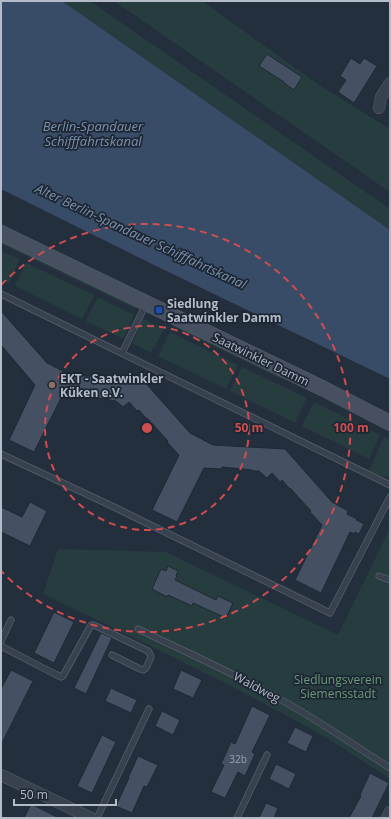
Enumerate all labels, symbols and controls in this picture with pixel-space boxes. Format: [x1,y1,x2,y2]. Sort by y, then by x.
water label: Berlin-Spandauer Schifffahrtskanal [43,117,144,150]
water label: Alter Berlin-Spandauer Schifffahrtskanal [32,179,250,293]
place label: Siedlung Saatwinkler Damm [167,295,282,326]
marker: Siedlung Saatwinkler Damm [154,305,164,315]
street label: Saatwinkler Damm [210,328,312,390]
place label: EKT - Saatwinkler Küken e.V. [60,370,164,401]
marker: EKT - Saatwinkler Küken e.V. [47,380,57,390]
text: 50 m [235,419,263,436]
text: 100 m [333,419,369,436]
centre of rings [140,421,154,435]
street label: Waldweg [231,668,284,707]
park label: Siedlungsverein Siemensstadt [294,671,382,702]
house number: 32b [229,752,247,766]
scale bar [14,781,116,807]
text: 50 m [20,786,48,803]

